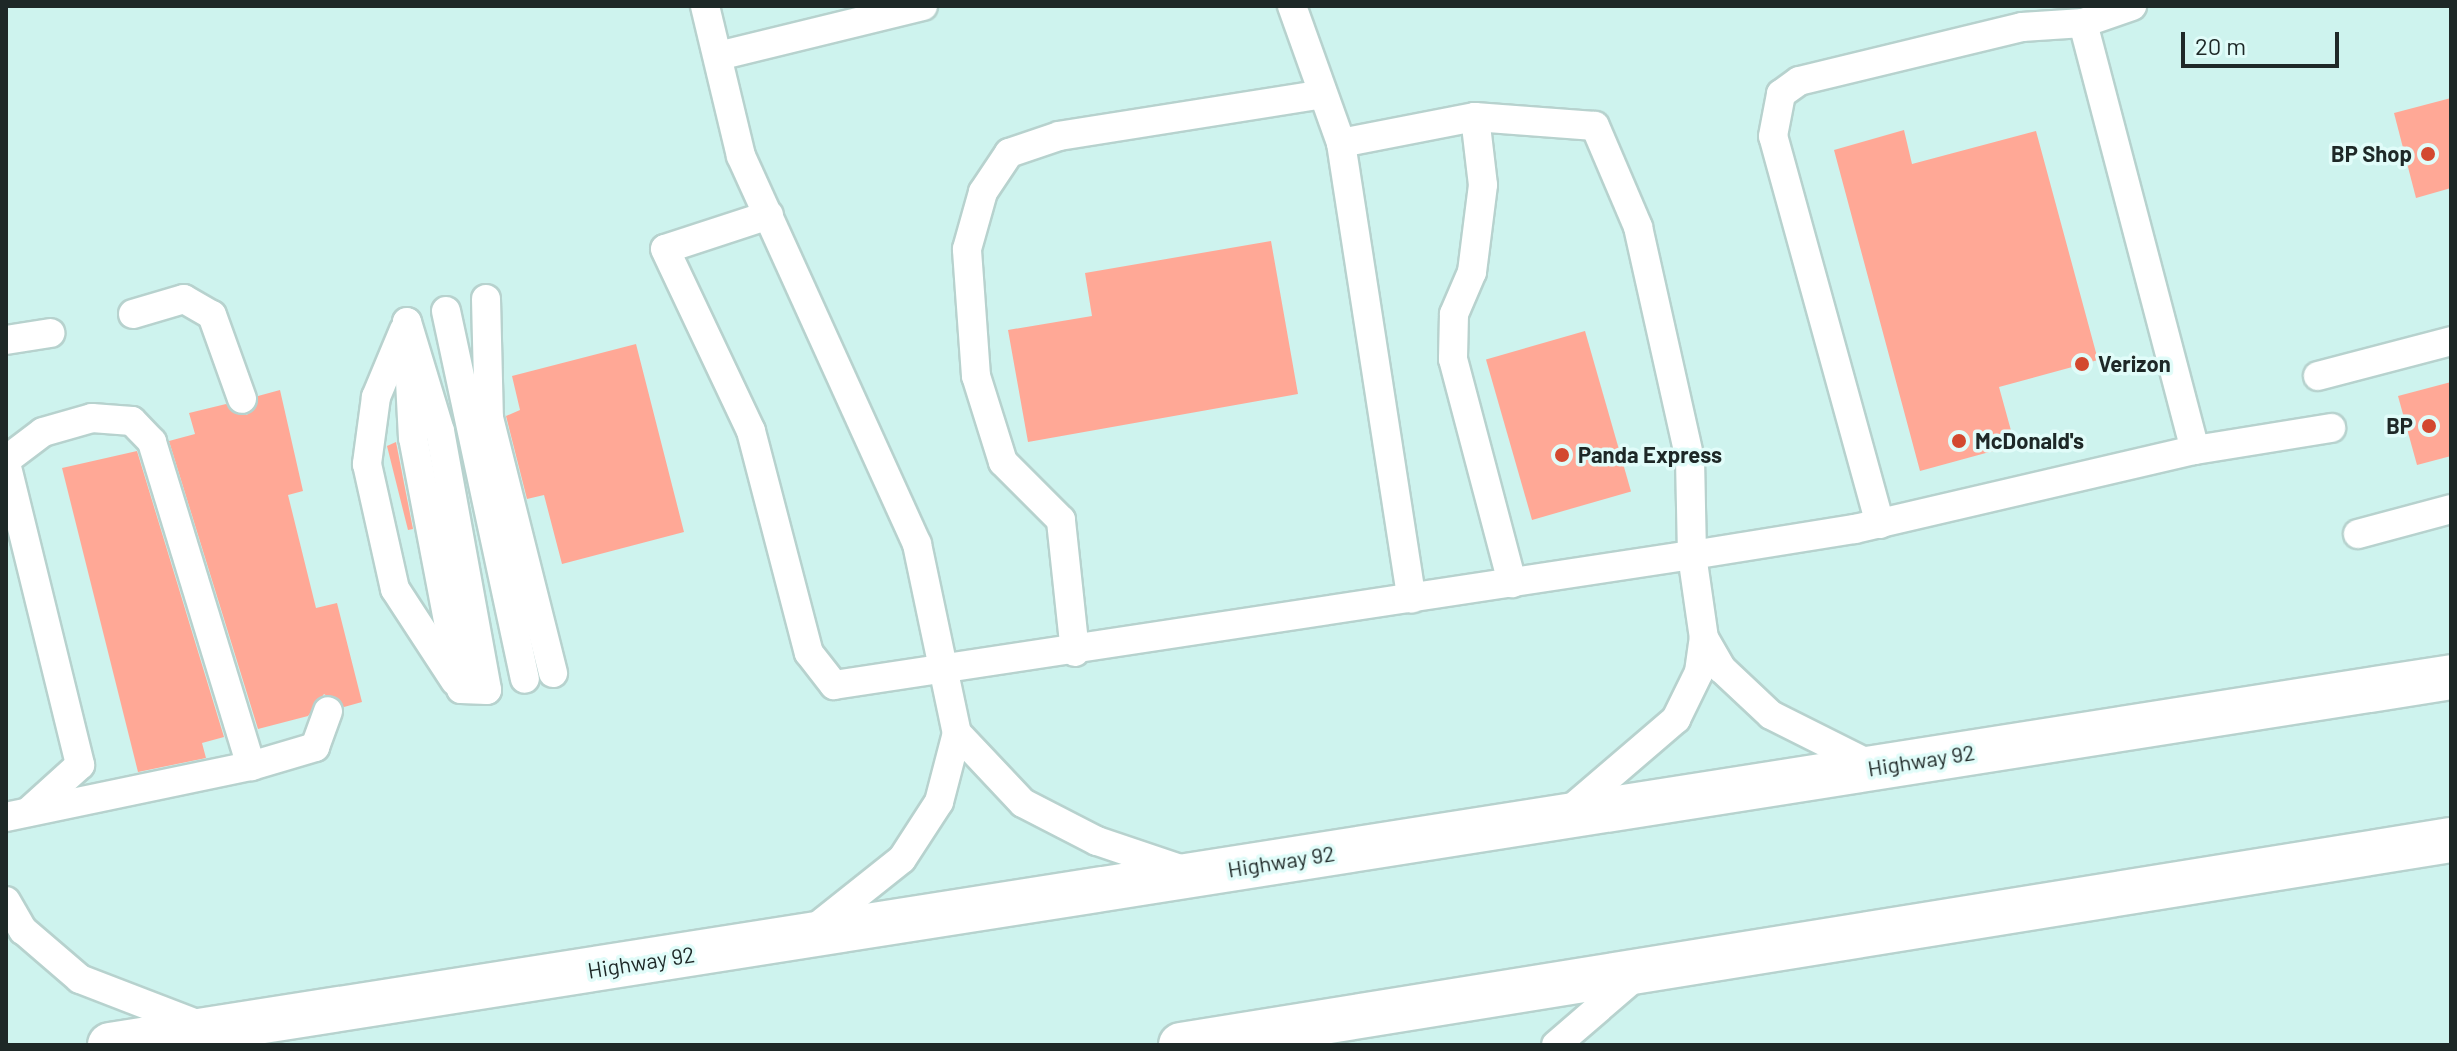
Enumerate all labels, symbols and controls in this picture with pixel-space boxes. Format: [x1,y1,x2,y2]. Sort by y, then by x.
scale bar [2185,16,2343,66]
text: 20 m [2195,31,2246,60]
place label: BP Shop [2331,141,2412,167]
marker: BP Shop [2419,145,2437,163]
place label: Verizon [2098,351,2171,377]
marker: Verizon [2073,355,2091,373]
place label: BP [2386,413,2413,439]
marker: BP [2420,417,2438,435]
place label: McDonald's [1975,428,2084,454]
marker: McDonald's [1950,432,1968,450]
place label: Panda Express [1578,442,1722,468]
marker: Panda Express [1553,446,1571,464]
street label: Highway 92 [1866,739,1976,781]
street label: Highway 92 [1226,840,1336,882]
street label: Highway 92 [586,941,696,983]

